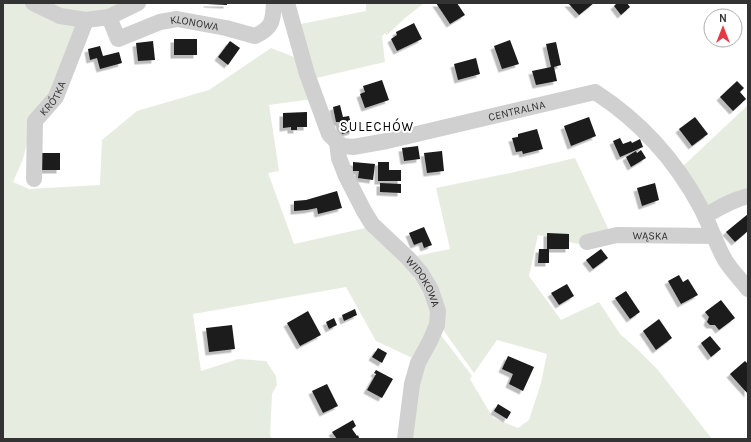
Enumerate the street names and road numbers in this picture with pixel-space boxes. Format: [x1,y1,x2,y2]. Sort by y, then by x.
street label: KLONOWA [169,13,220,34]
street label: KRÓTKA [37,79,69,118]
street label: CENTRALNA [487,98,547,124]
street label: WĄSKA [632,229,669,243]
street label: WIDOKOWA [403,254,442,309]

